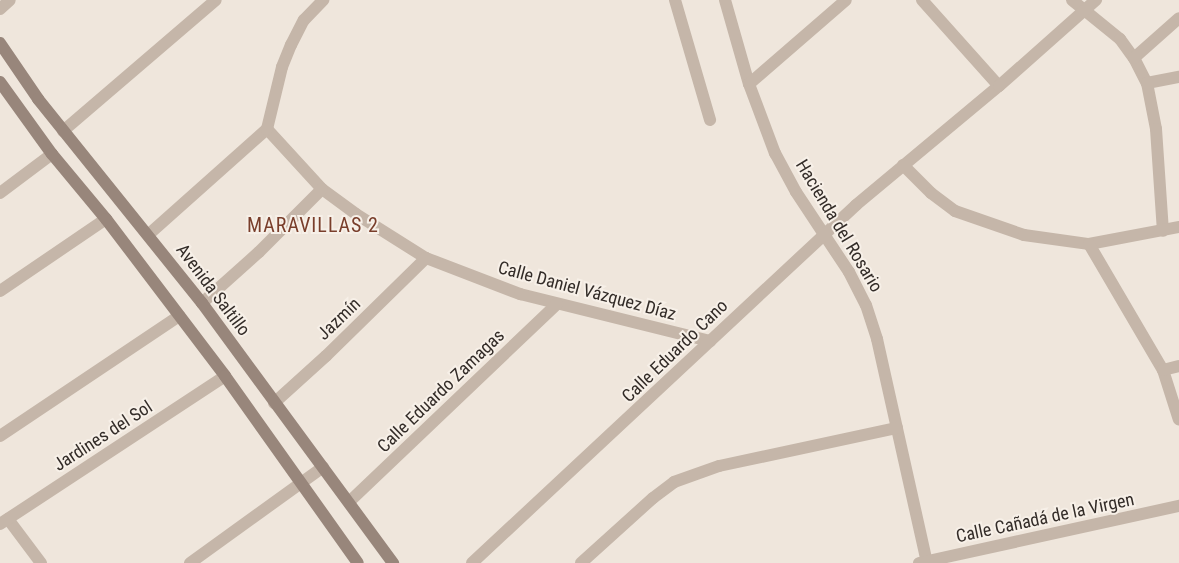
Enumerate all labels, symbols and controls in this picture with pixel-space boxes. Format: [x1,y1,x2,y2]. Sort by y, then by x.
street label: Hacienda del Rosario [791,156,887,296]
district label: MARAVILLAS 2 [246,213,380,237]
street label: Avenida Saltillo [171,240,255,340]
street label: Calle Daniel Vázquez Díaz [496,257,678,325]
street label: Jazmín [313,293,365,345]
street label: Calle Eduardo Cano [618,295,732,407]
street label: Calle Eduardo Zamagas [373,325,509,457]
street label: Jardines del Sol [50,396,156,476]
street label: Calle Cañadá de la Virgen [954,489,1136,547]

